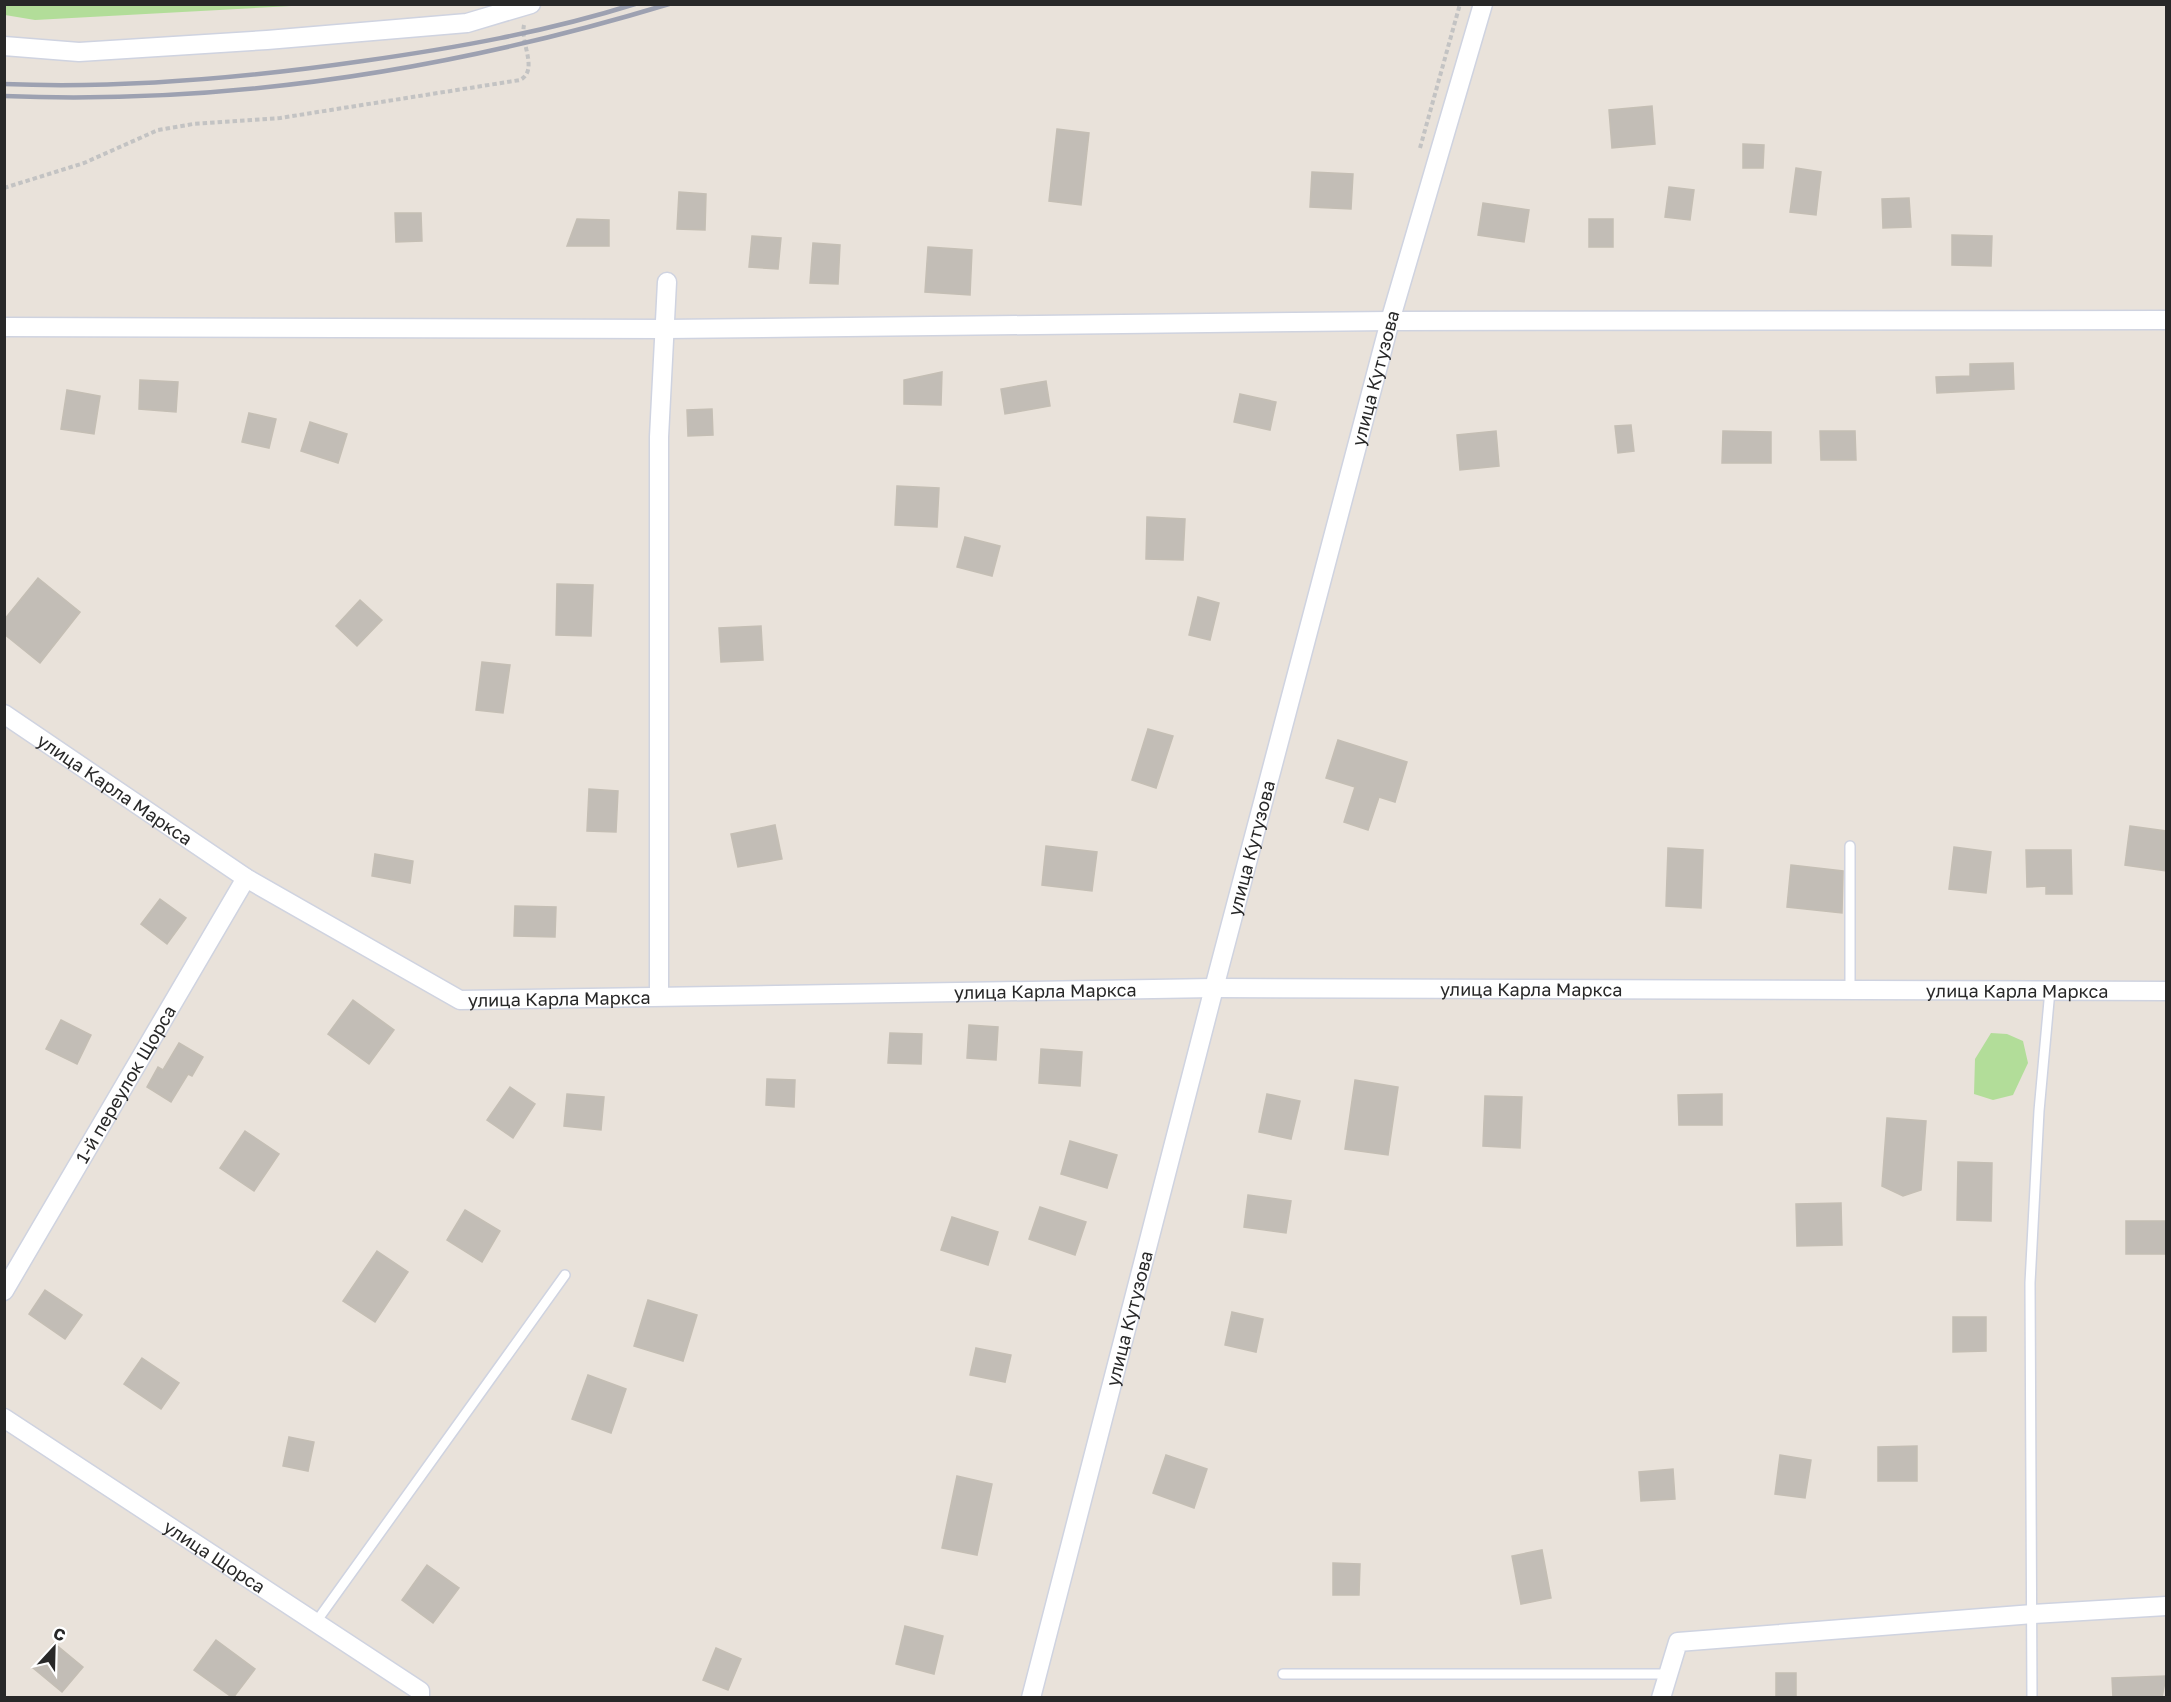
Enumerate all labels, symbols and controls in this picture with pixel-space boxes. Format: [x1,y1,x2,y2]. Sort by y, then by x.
street label: улица Кутузова [1347,308,1404,448]
street label: улица Карла Маркса [33,729,197,850]
street label: улица Кутузова [1223,778,1279,918]
street label: улица Карла Маркса [954,978,1137,1003]
street label: улица Карла Маркса [1440,978,1623,1000]
street label: улица Карла Маркса [1926,979,2109,1002]
street label: улица Карла Маркса [468,986,651,1011]
street label: 1-й переулок Щорса [71,1001,180,1167]
street label: улица Кутузова [1101,1248,1157,1389]
street label: улица Щорса [160,1515,270,1598]
north arrow [24,1618,84,1678]
text: С [51,1623,69,1645]

